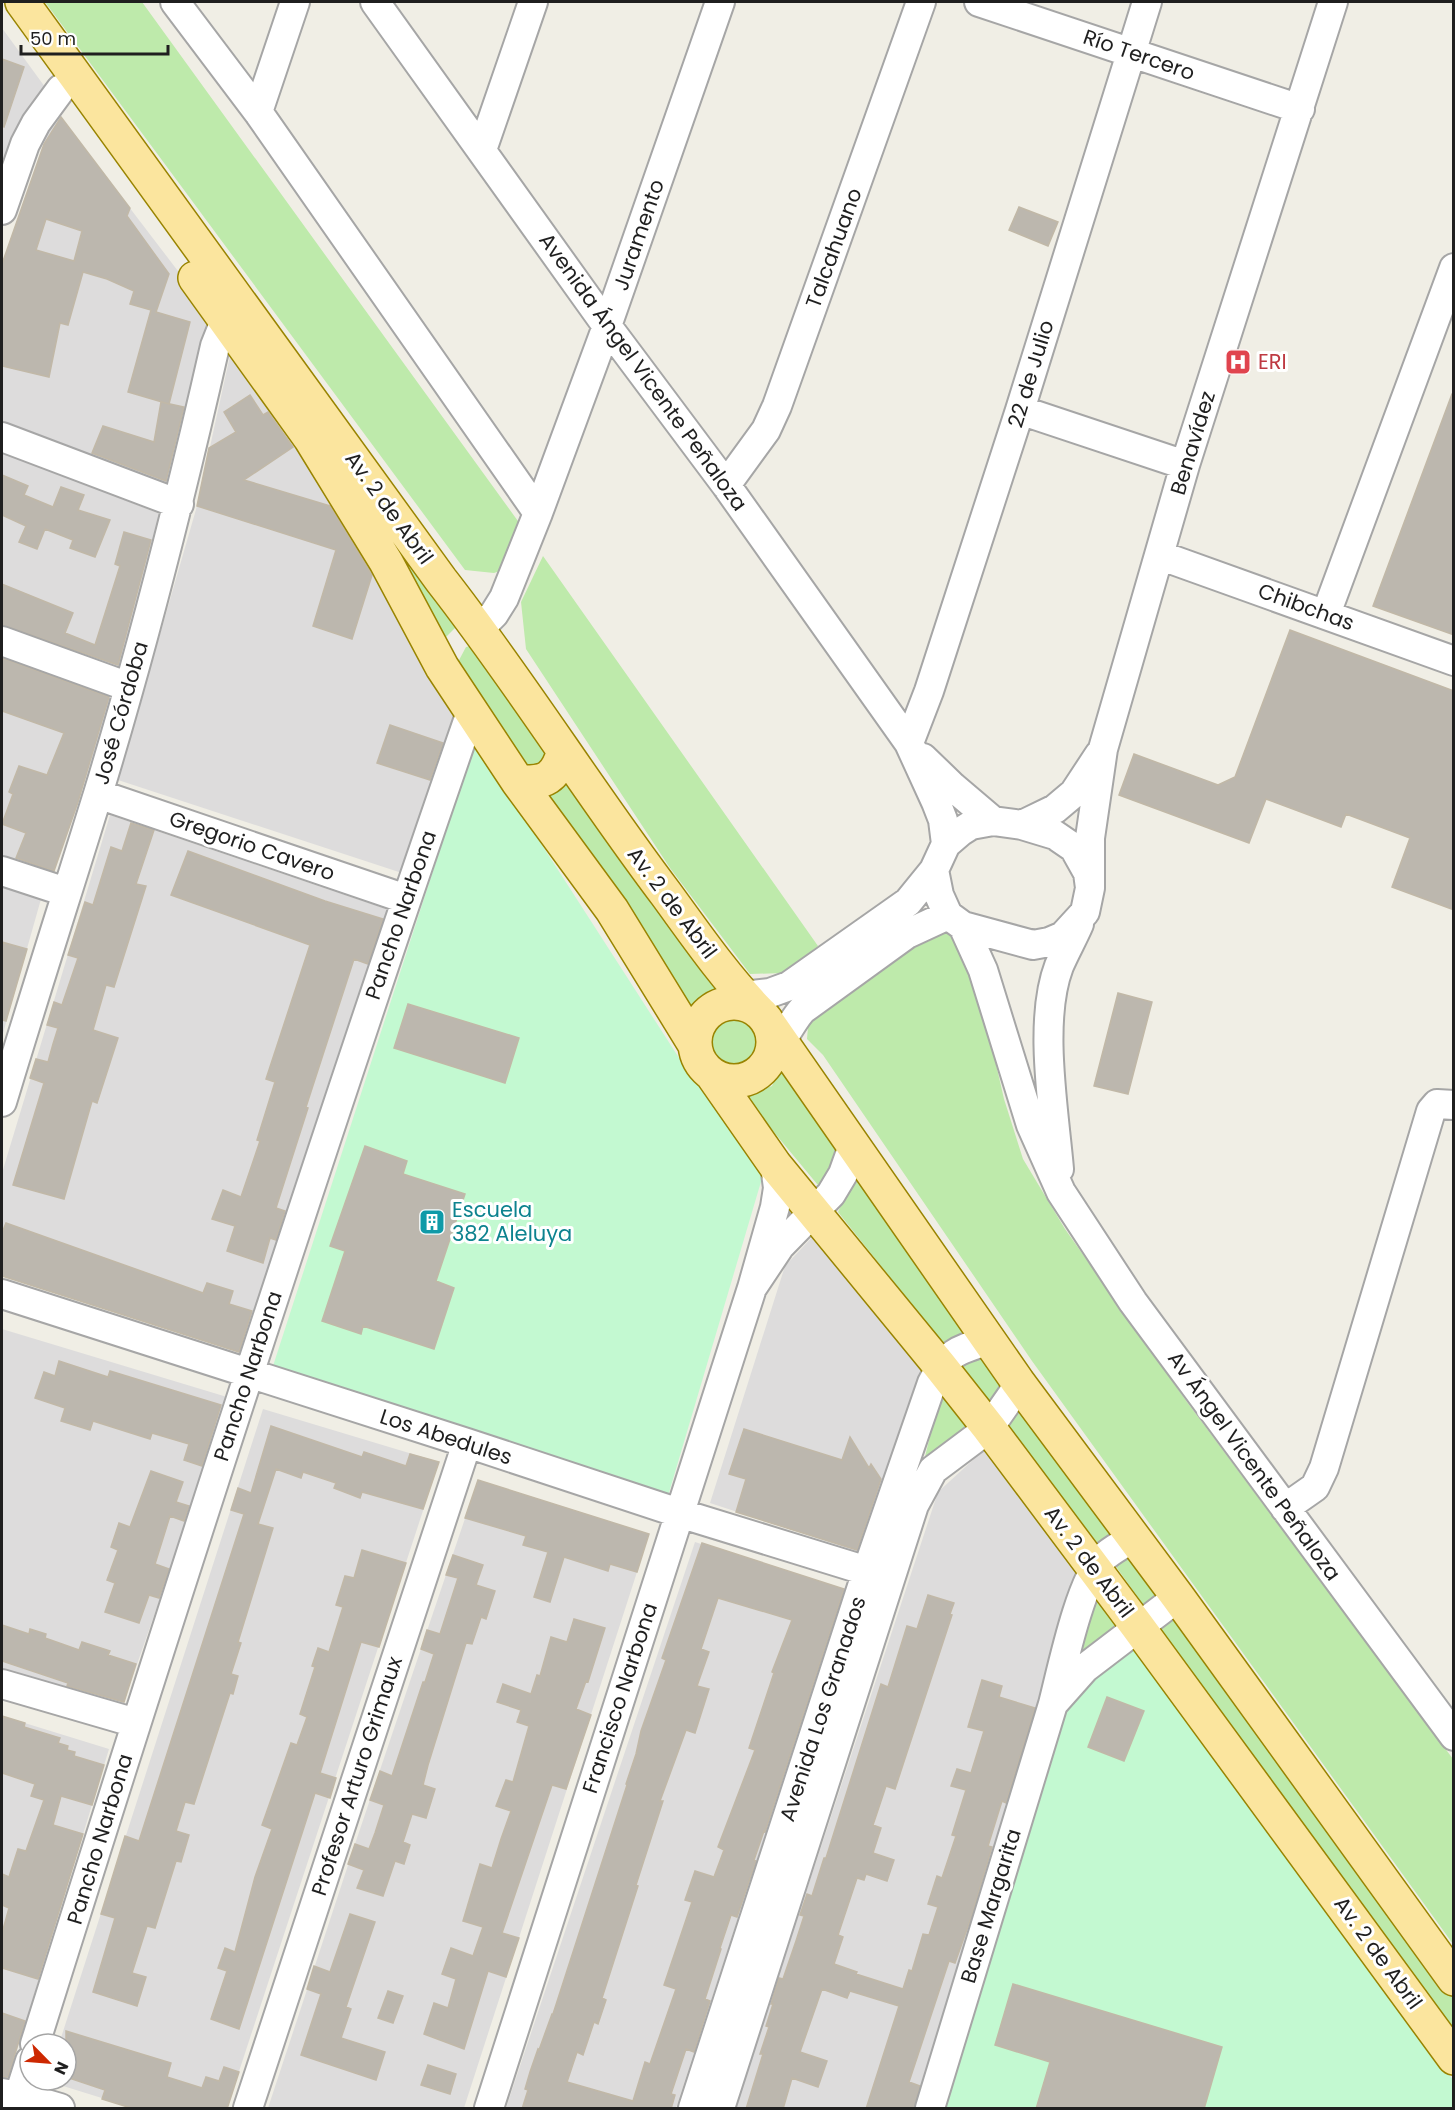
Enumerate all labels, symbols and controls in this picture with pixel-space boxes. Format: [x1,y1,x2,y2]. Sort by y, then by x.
scale bar [21,18,168,56]
street label: Río Tercero [1079,22,1199,87]
text: 50 m [30,26,76,51]
street label: Juramento [606,175,671,294]
street label: Talcahuano [798,184,869,312]
street label: Avenida Ángel Vicente Peñaloza [533,227,754,517]
street label: 22 de Julio [1000,317,1061,431]
hospital icon: ERI [1223,347,1253,377]
place label: ERI [1258,347,1287,376]
street label: Benavídez [1163,387,1222,498]
street label: Av. 2 de Abril [339,445,440,570]
street label: Chibchas [1254,576,1358,637]
street label: José Córdoba [86,638,155,788]
street label: Gregorio Cavero [165,804,339,887]
street label: Pancho Narbona [358,826,443,1003]
street label: Av. 2 de Abril [621,841,724,965]
place label: Escuela 382 Aleluya [452,1195,572,1248]
building icon: Escuela 382 Aleluya [417,1207,447,1237]
street label: Pancho Narbona [206,1287,289,1465]
street label: Av Ángel Vicente Peñaloza [1161,1345,1348,1586]
street label: Los Abedules [376,1402,516,1472]
street label: Av. 2 de Abril [1038,1500,1141,1624]
street label: Avenida Los Granados [772,1592,873,1825]
street label: Francisco Narbona [575,1599,664,1797]
street label: Profesor Arturo Grimaux [304,1653,409,1899]
street label: Pancho Narbona [60,1750,139,1928]
street label: Base Margarita [953,1825,1028,1987]
street label: Av. 2 de Abril [1328,1890,1429,2015]
north arrow [18,2032,78,2092]
text: N [48,2058,74,2078]

